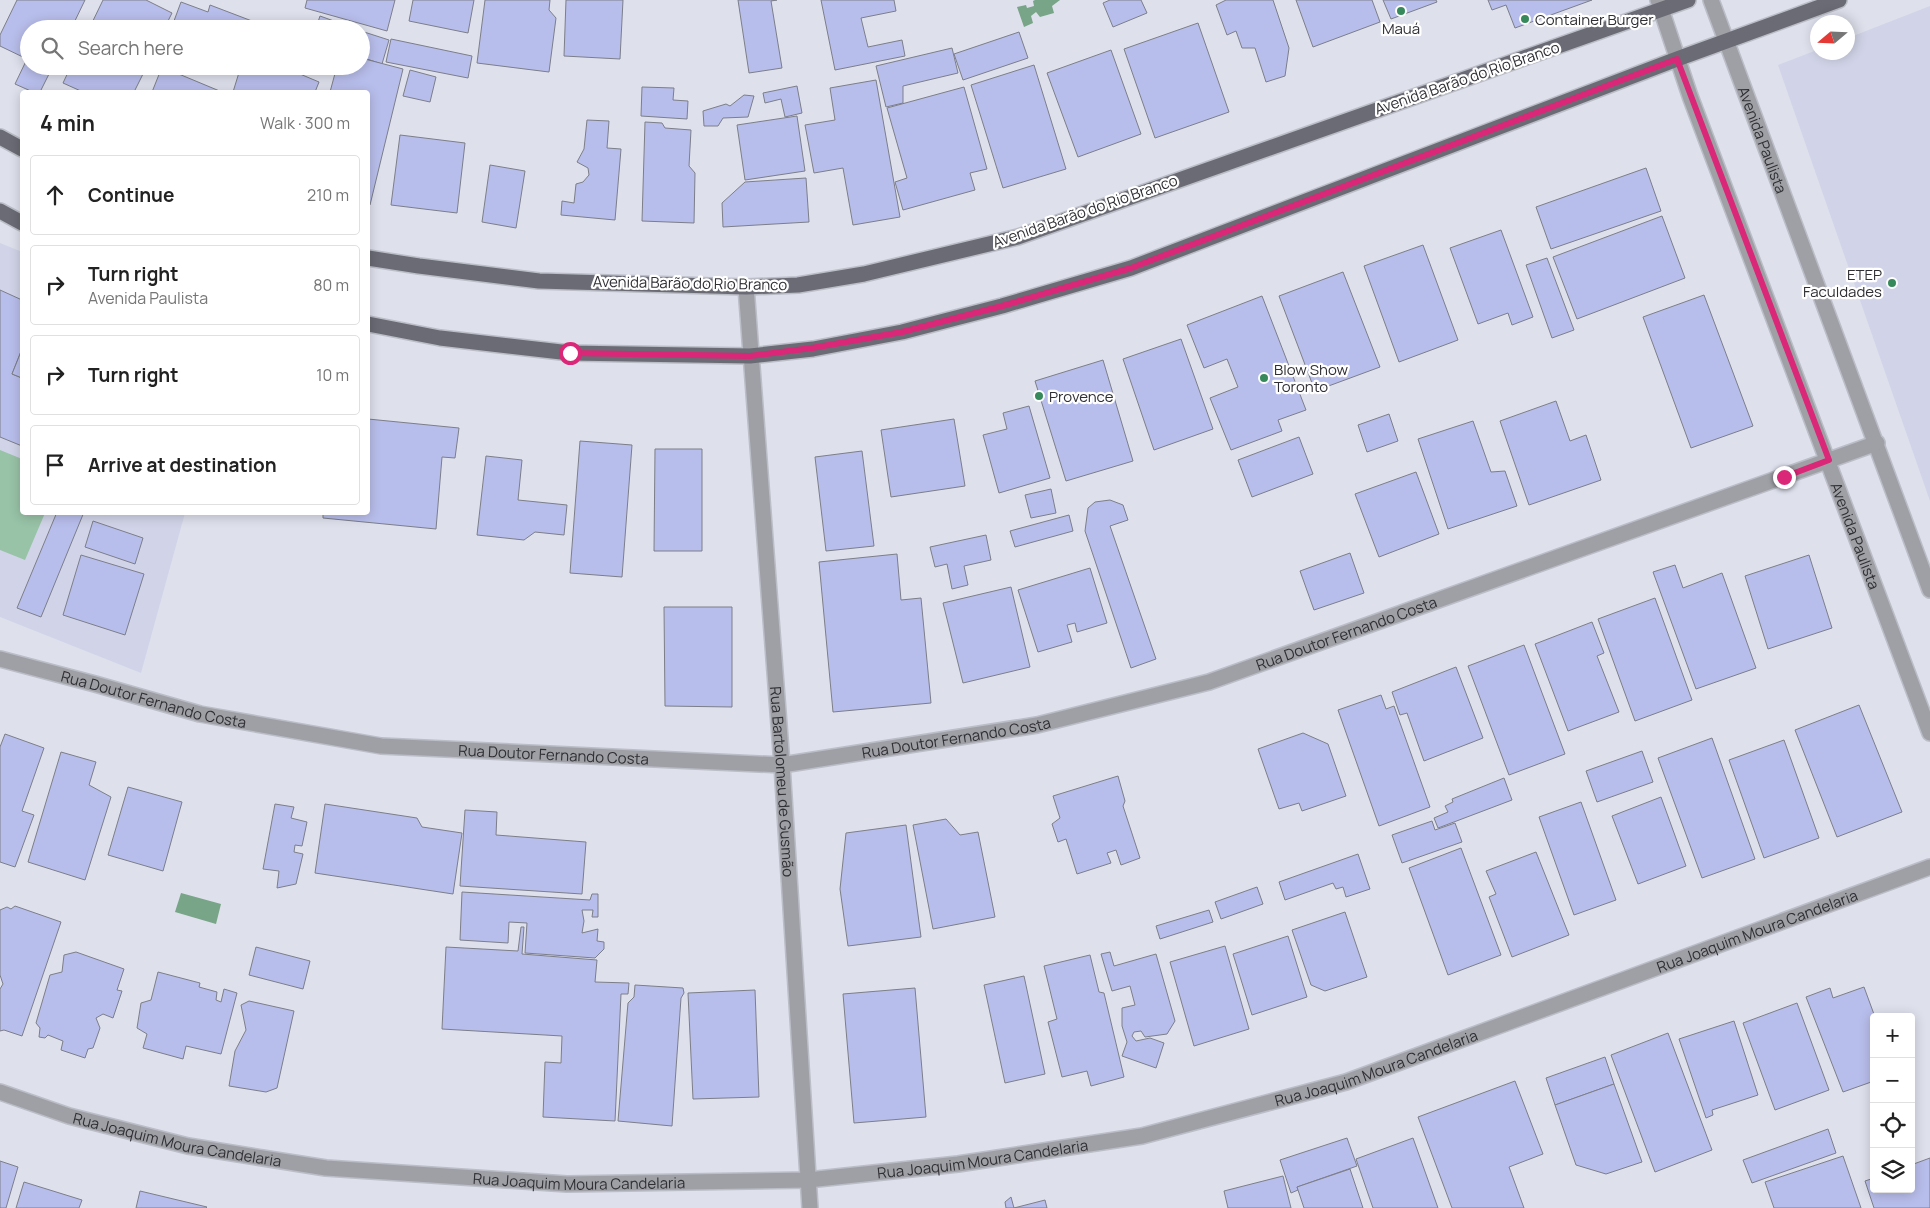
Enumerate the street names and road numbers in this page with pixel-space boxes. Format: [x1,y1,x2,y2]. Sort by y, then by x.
street label: Avenida Barão do Rio Branco [1372,36,1562,120]
street label: Avenida Paulista [1733,83,1792,196]
street label: Avenida Barão do Rio Branco [990,169,1180,253]
street label: Avenida Barão do Rio Branco [593,271,787,295]
street label: Avenida Paulista [1826,479,1885,592]
street label: Rua Doutor Fernando Costa [1253,591,1440,675]
street label: Rua Doutor Fernando Costa [59,665,248,733]
street label: Rua Bartolomeu de Gusmão [766,686,800,878]
street label: Rua Doutor Fernando Costa [860,712,1053,763]
street label: Rua Doutor Fernando Costa [458,739,649,769]
street label: Rua Joaquim Moura Candelaria [1654,884,1860,977]
street label: Rua Joaquim Moura Candelaria [1272,1024,1480,1111]
street label: Rua Joaquim Moura Candelaria [71,1107,283,1171]
street label: Rua Joaquim Moura Candelaria [876,1134,1089,1183]
street label: Rua Joaquim Moura Candelaria [472,1167,685,1195]

